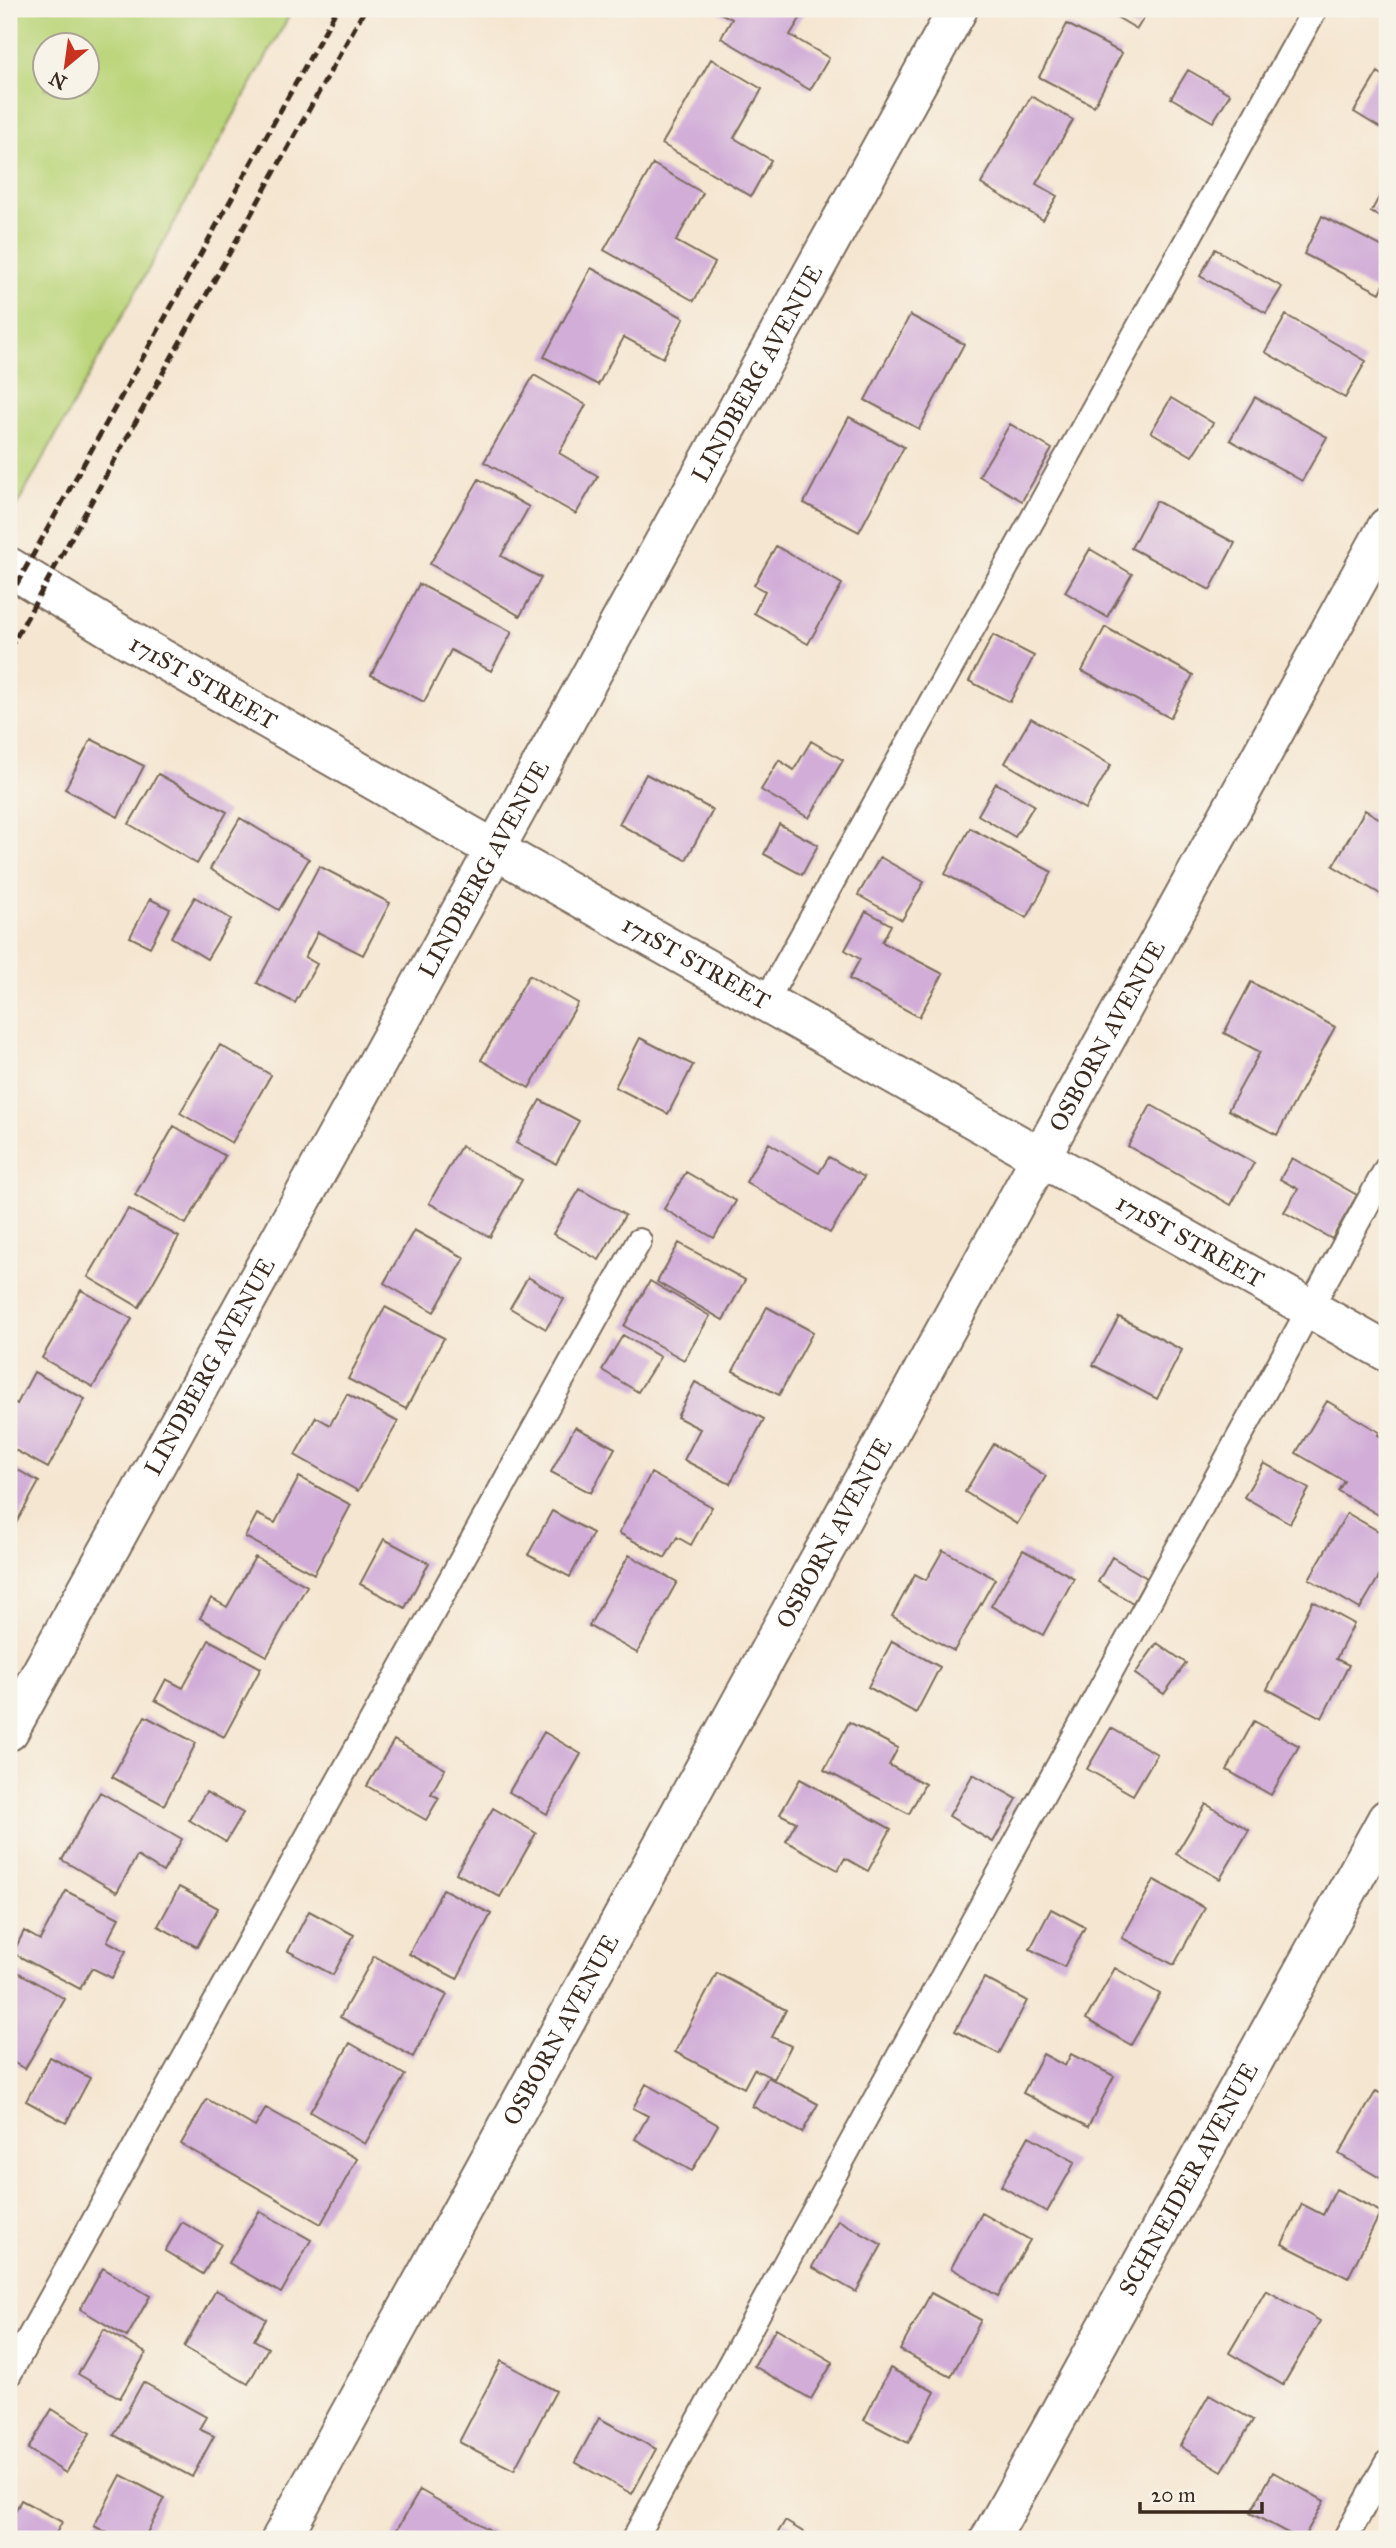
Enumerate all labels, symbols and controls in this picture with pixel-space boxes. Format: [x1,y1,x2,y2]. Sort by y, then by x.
north arrow [32,32,102,102]
text: N [45,66,71,94]
street label: LINDBERG AVENUE [685,259,829,487]
street label: 171ST STREET [124,628,282,737]
street label: LINDBERG AVENUE [412,755,556,983]
street label: 171ST STREET [617,909,775,1016]
street label: OSBORN AVENUE [1043,935,1172,1137]
street label: 171ST STREET [1111,1187,1269,1295]
street label: LINDBERG AVENUE [138,1253,282,1481]
street label: OSBORN AVENUE [770,1432,899,1634]
street label: OSBORN AVENUE [496,1929,625,2131]
street label: SCHNEIDER AVENUE [1112,2057,1265,2301]
scale bar [1140,2471,1263,2515]
text: 20 m [1151,2482,1196,2508]

